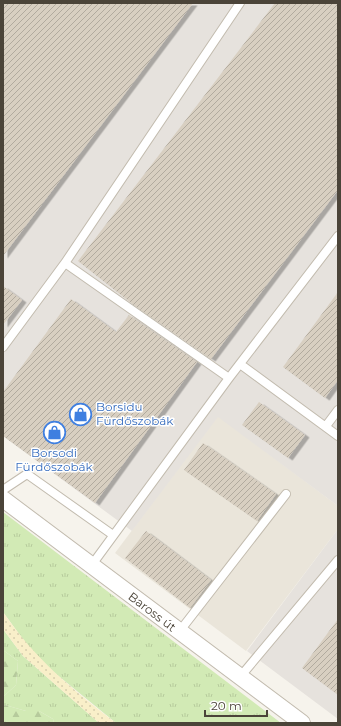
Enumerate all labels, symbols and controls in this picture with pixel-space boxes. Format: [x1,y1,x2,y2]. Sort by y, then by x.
place label: Borsidu Fürdőszobák [96,399,174,428]
shop icon: Borsidu Fürdőszobák [68,401,94,427]
shop icon: Borsodi Fürdőszobák [41,419,67,445]
place label: Borsodi Fürdőszobák [15,445,94,474]
street label: Baross út [125,589,179,635]
scale bar [205,692,267,718]
text: 20 m [211,698,242,713]

